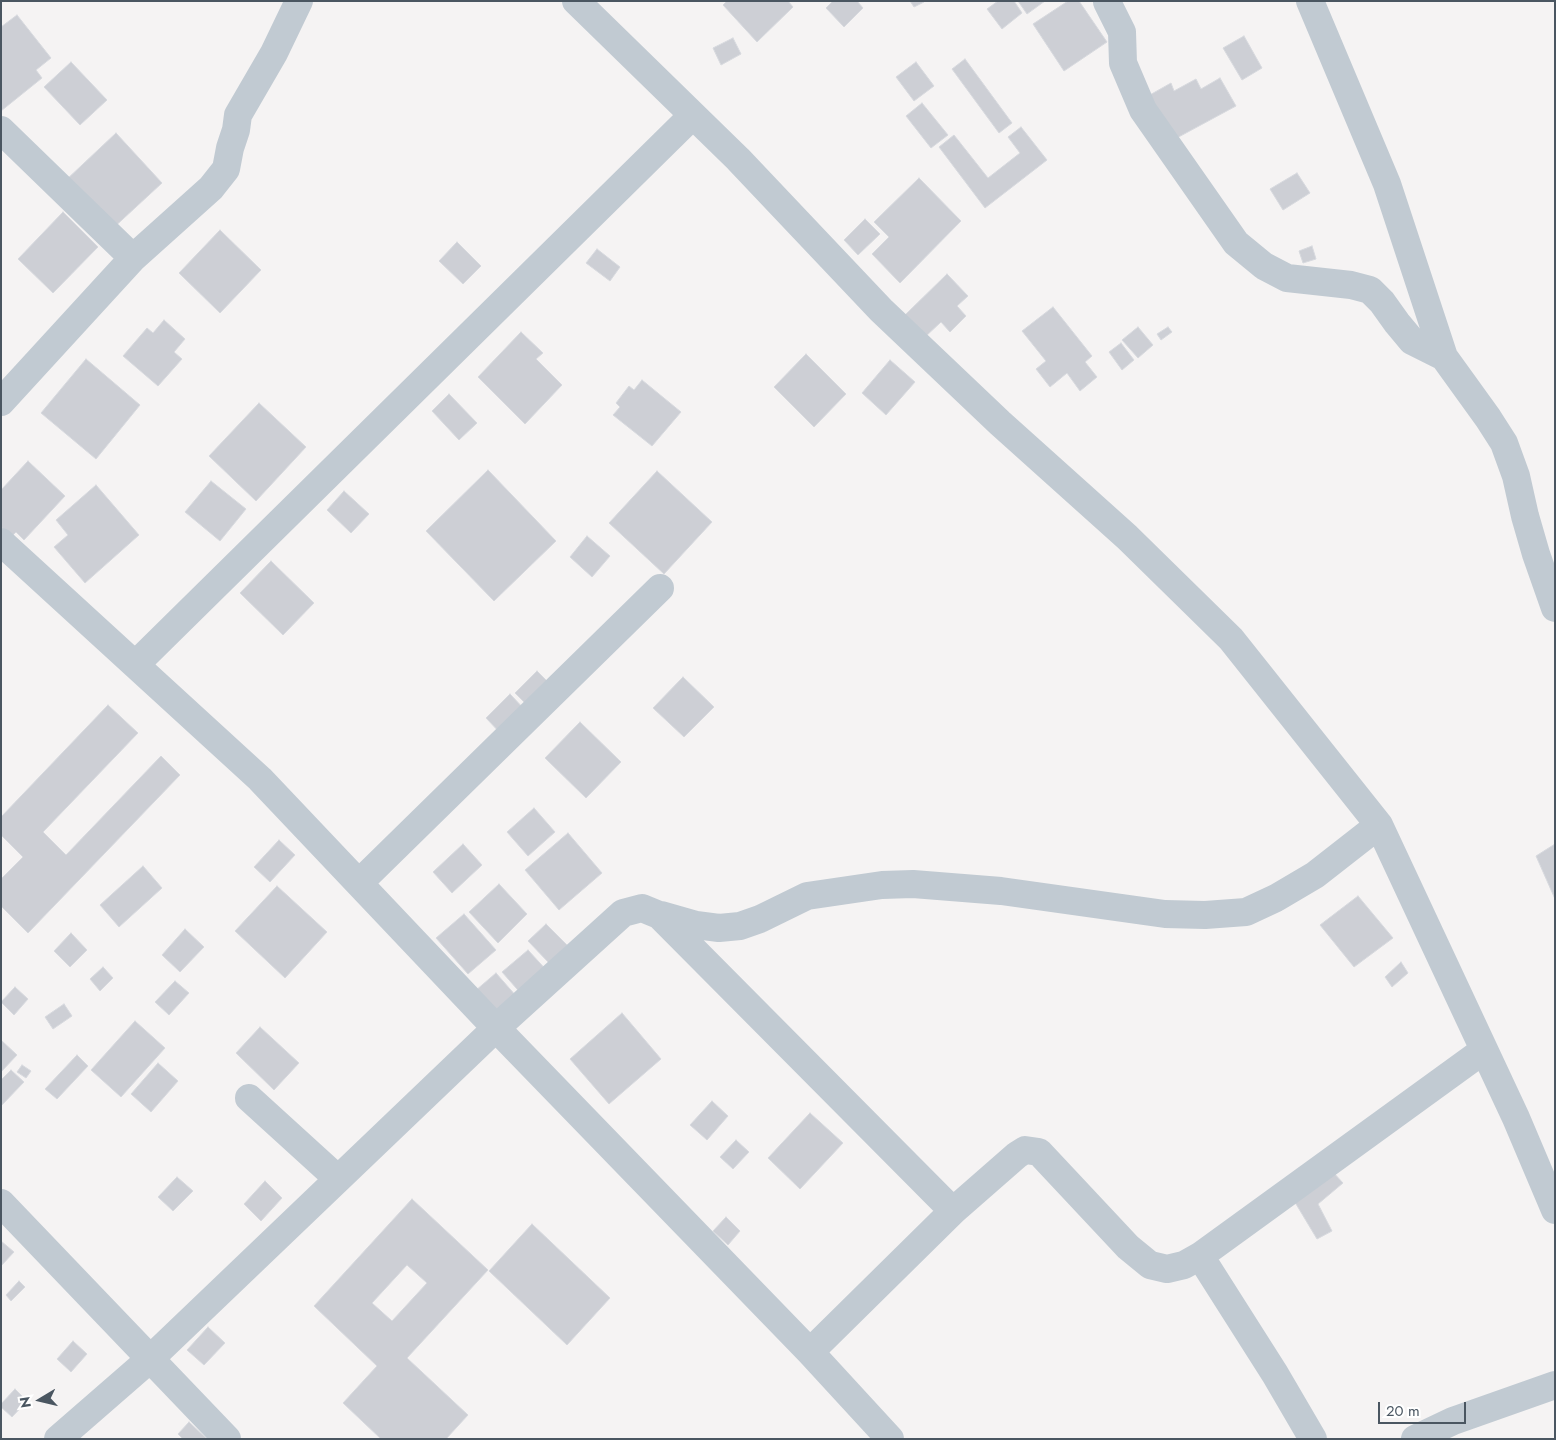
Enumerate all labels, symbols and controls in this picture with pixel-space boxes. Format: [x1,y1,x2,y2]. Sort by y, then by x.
north arrow [15,1375,65,1425]
scale bar [1381,1392,1468,1424]
text: N [14,1395,36,1409]
text: 20 m [1386,1400,1420,1422]

